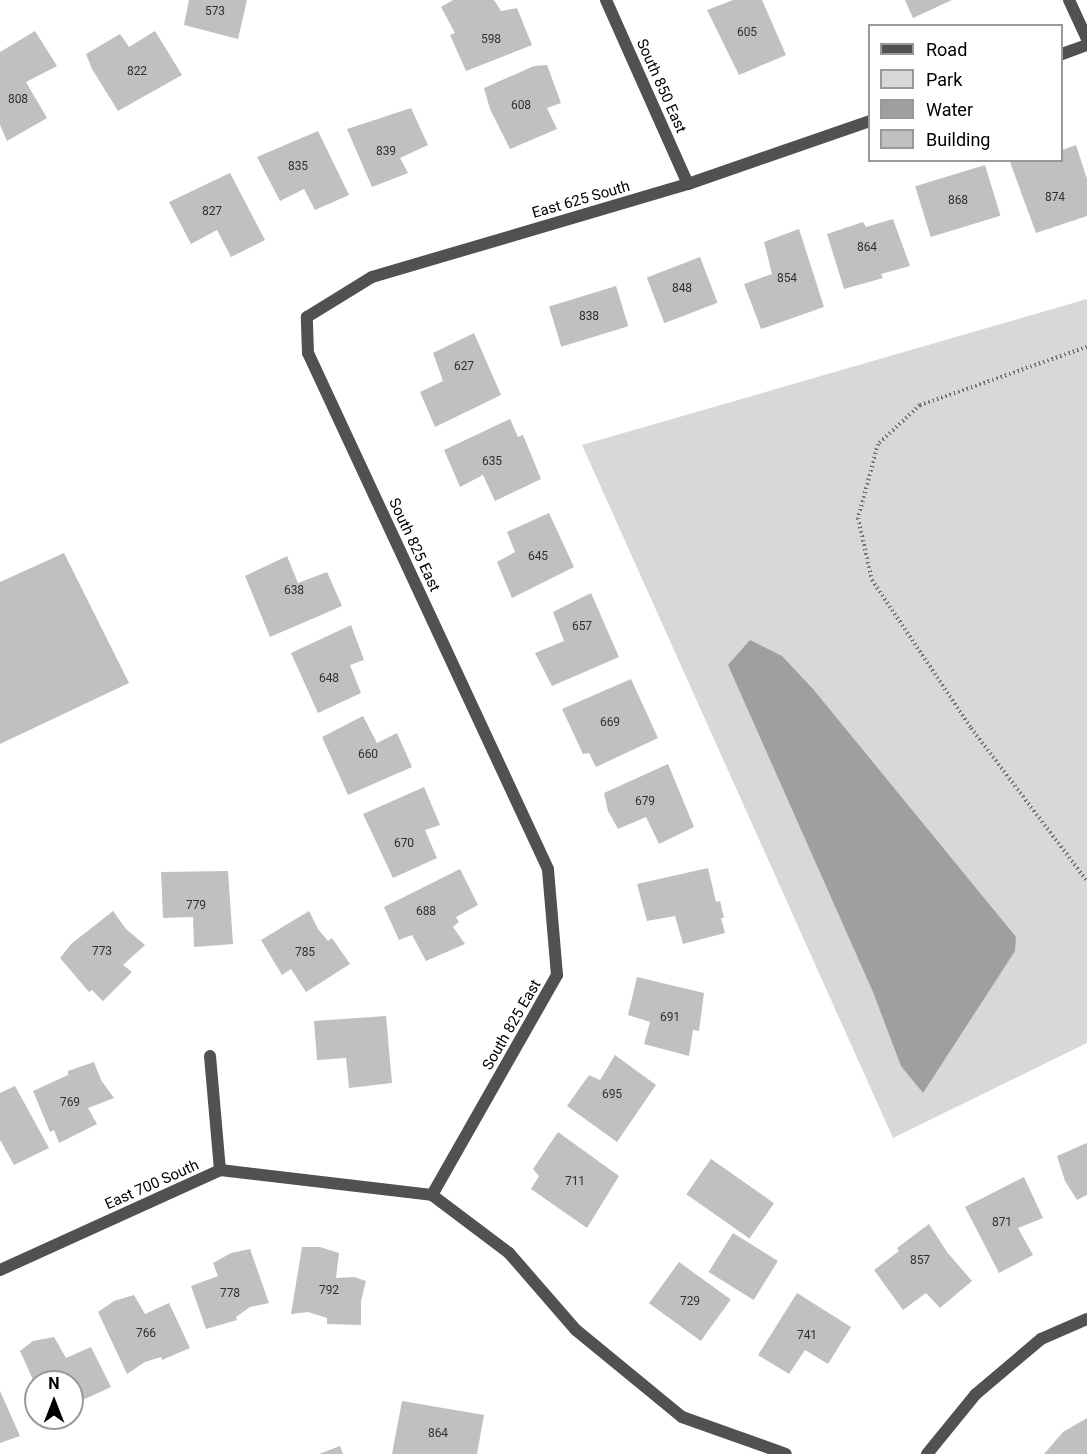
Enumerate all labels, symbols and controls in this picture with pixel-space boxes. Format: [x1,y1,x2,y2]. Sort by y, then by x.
house number: 573 [205,5,225,19]
legend [868,24,1063,162]
house number: 605 [737,26,757,40]
house number: 598 [481,33,501,47]
street label: South 850 East [632,36,690,136]
text: Road [926,39,967,60]
house number: 822 [127,65,147,79]
text: Park [926,69,962,90]
house number: 808 [8,93,28,107]
house number: 608 [511,99,531,113]
text: Water [926,99,973,120]
text: Building [926,129,990,150]
house number: 839 [376,145,396,159]
house number: 835 [288,160,308,174]
street label: East 625 South [530,177,632,223]
house number: 874 [1045,191,1065,205]
house number: 868 [948,194,968,208]
house number: 827 [202,205,222,219]
house number: 864 [857,241,877,255]
house number: 854 [777,272,797,286]
house number: 848 [672,282,692,296]
house number: 838 [579,310,599,324]
house number: 627 [454,360,474,374]
house number: 635 [482,455,502,469]
street label: South 825 East [385,495,443,595]
house number: 645 [528,550,548,564]
house number: 638 [284,584,304,598]
house number: 657 [572,620,592,634]
house number: 648 [319,672,339,686]
house number: 669 [600,716,620,730]
house number: 660 [358,748,378,762]
house number: 679 [635,795,655,809]
house number: 670 [394,837,414,851]
house number: 779 [186,899,206,913]
house number: 688 [416,905,436,919]
house number: 773 [92,945,112,959]
house number: 785 [295,946,315,960]
street label: South 825 East [479,977,545,1073]
house number: 691 [660,1011,680,1025]
house number: 695 [602,1088,622,1102]
house number: 769 [60,1096,80,1110]
street label: East 700 South [102,1156,202,1214]
house number: 711 [565,1175,585,1189]
house number: 871 [992,1216,1012,1230]
house number: 857 [910,1254,930,1268]
house number: 792 [319,1284,339,1298]
house number: 778 [220,1287,240,1301]
house number: 729 [680,1295,700,1309]
house number: 766 [136,1327,156,1341]
house number: 741 [797,1329,817,1343]
north arrow [24,1370,84,1430]
text: N [48,1374,60,1393]
house number: 864 [428,1427,448,1441]

